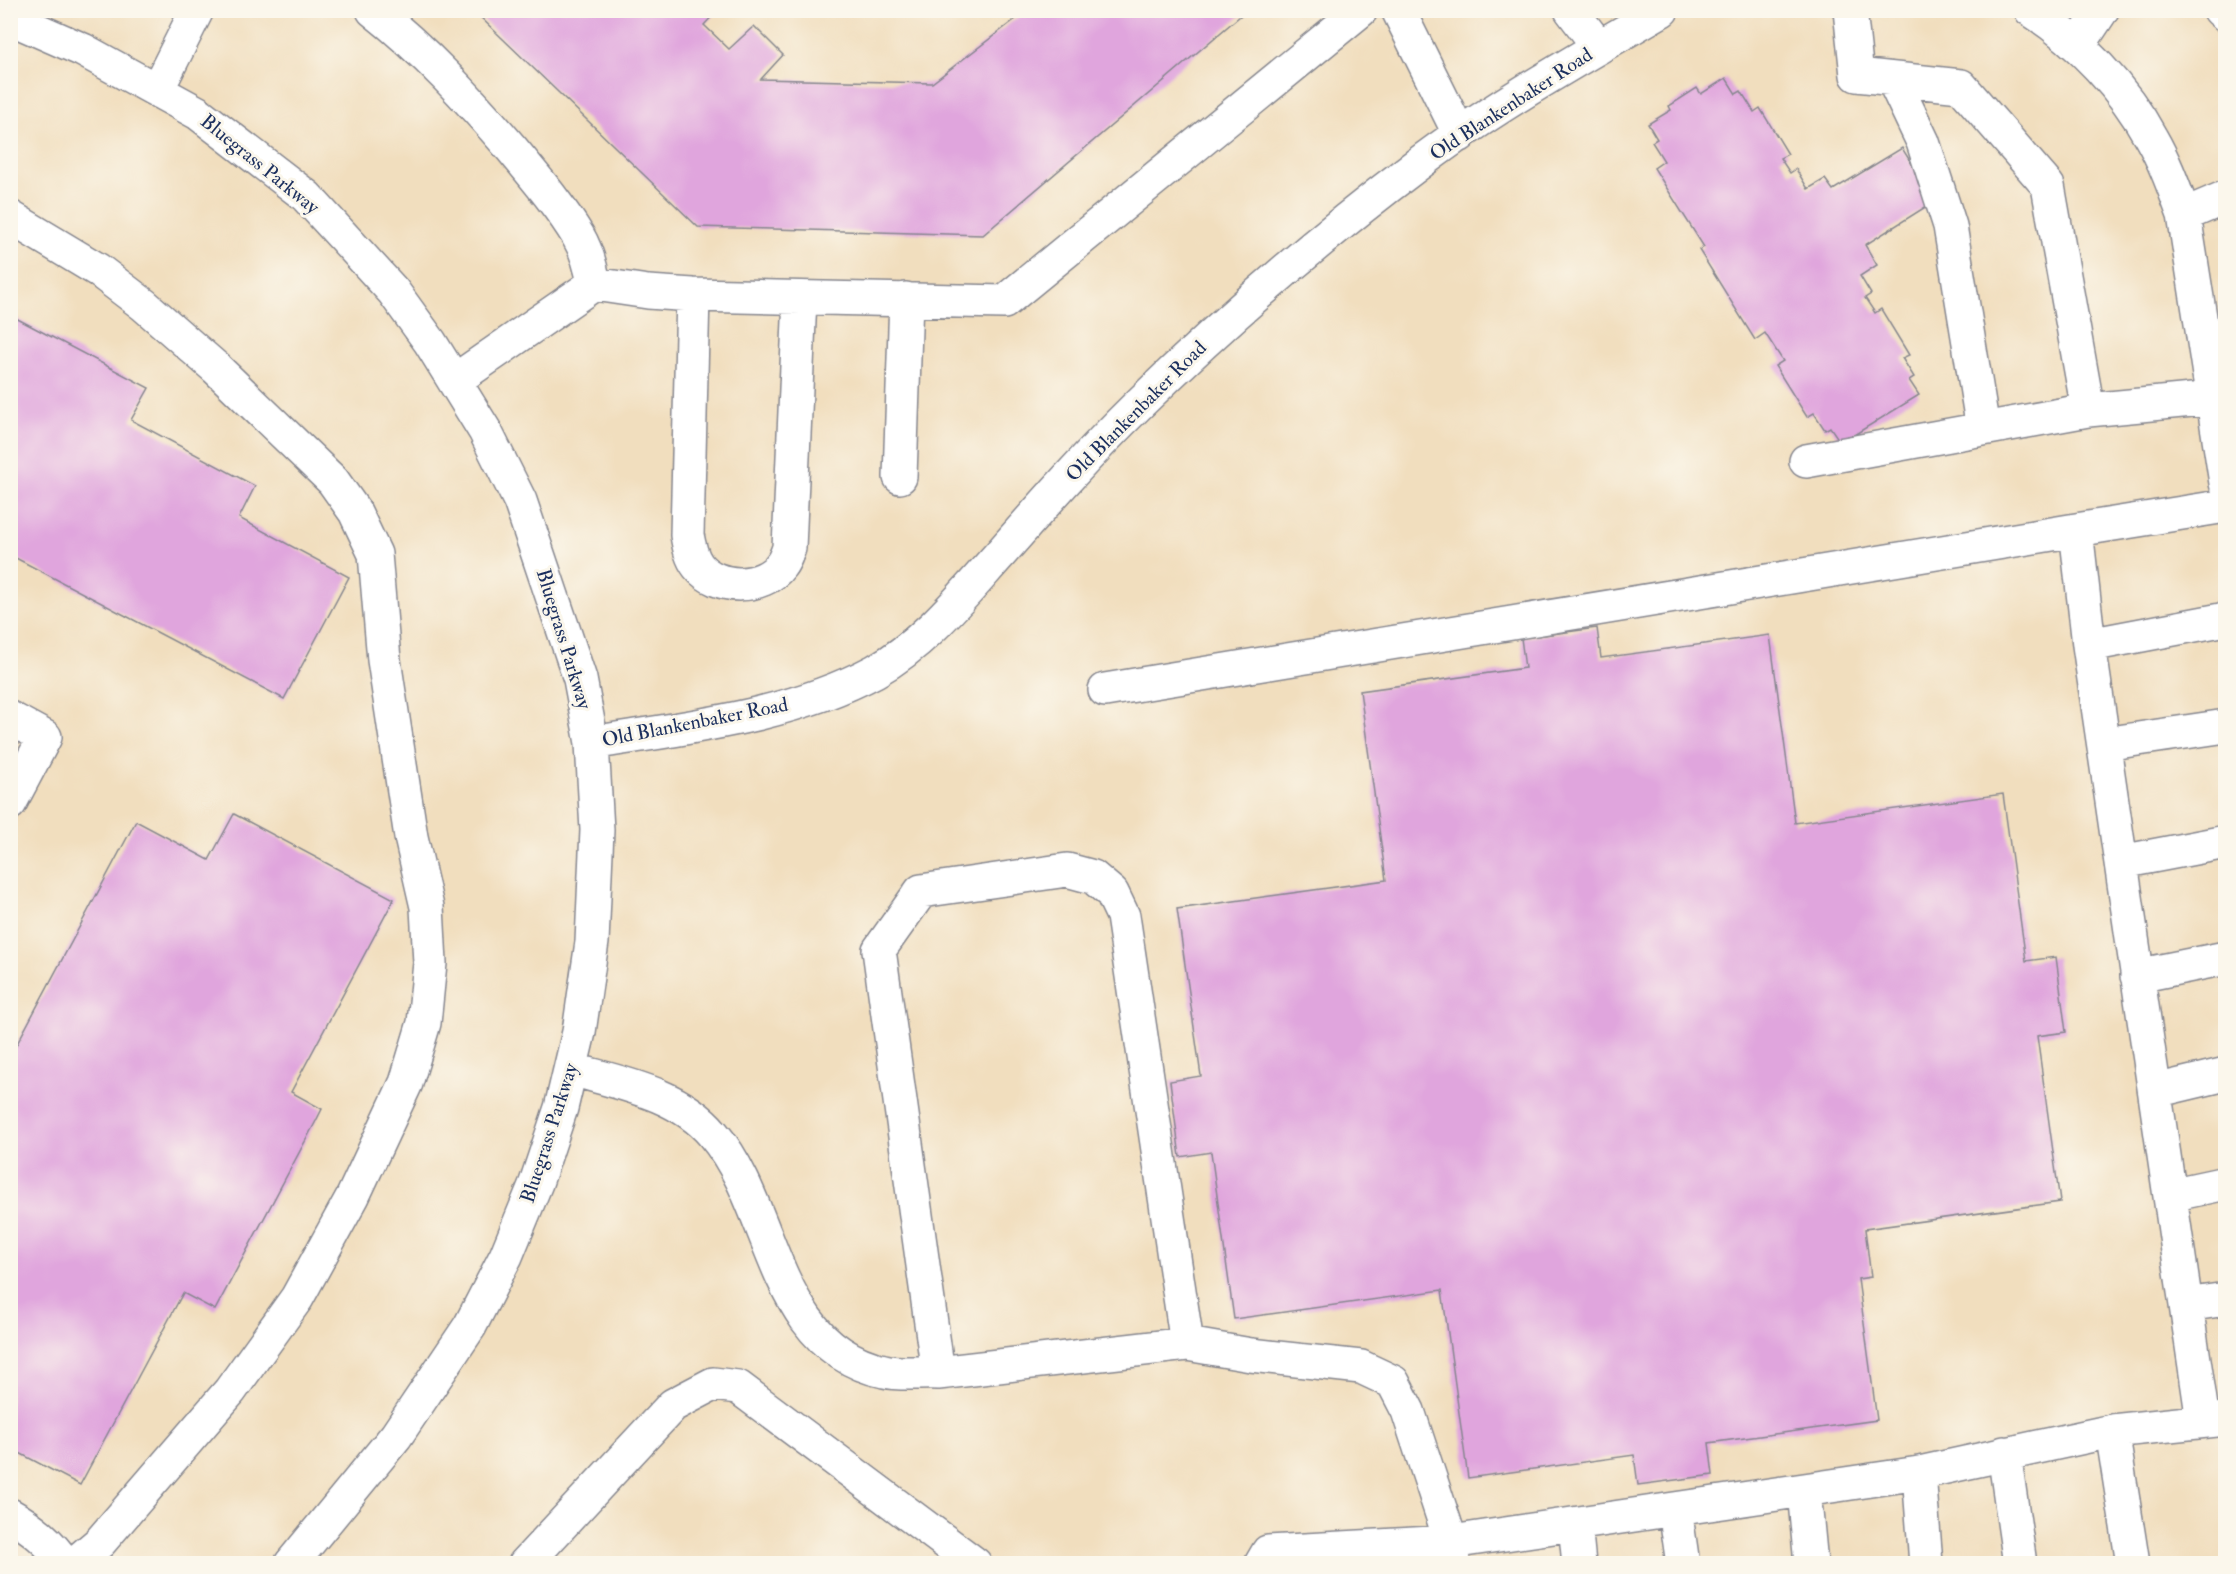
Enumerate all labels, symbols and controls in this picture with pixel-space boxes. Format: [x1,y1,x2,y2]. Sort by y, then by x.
street label: Old Blankenbaker Road [1425,42,1597,166]
street label: Bluegrass Parkway [196,108,325,220]
street label: Old Blankenbaker Road [1060,335,1212,487]
street label: Bluegrass Parkway [531,566,598,713]
street label: Old Blankenbaker Road [600,692,790,752]
street label: Bluegrass Parkway [515,1059,584,1206]

